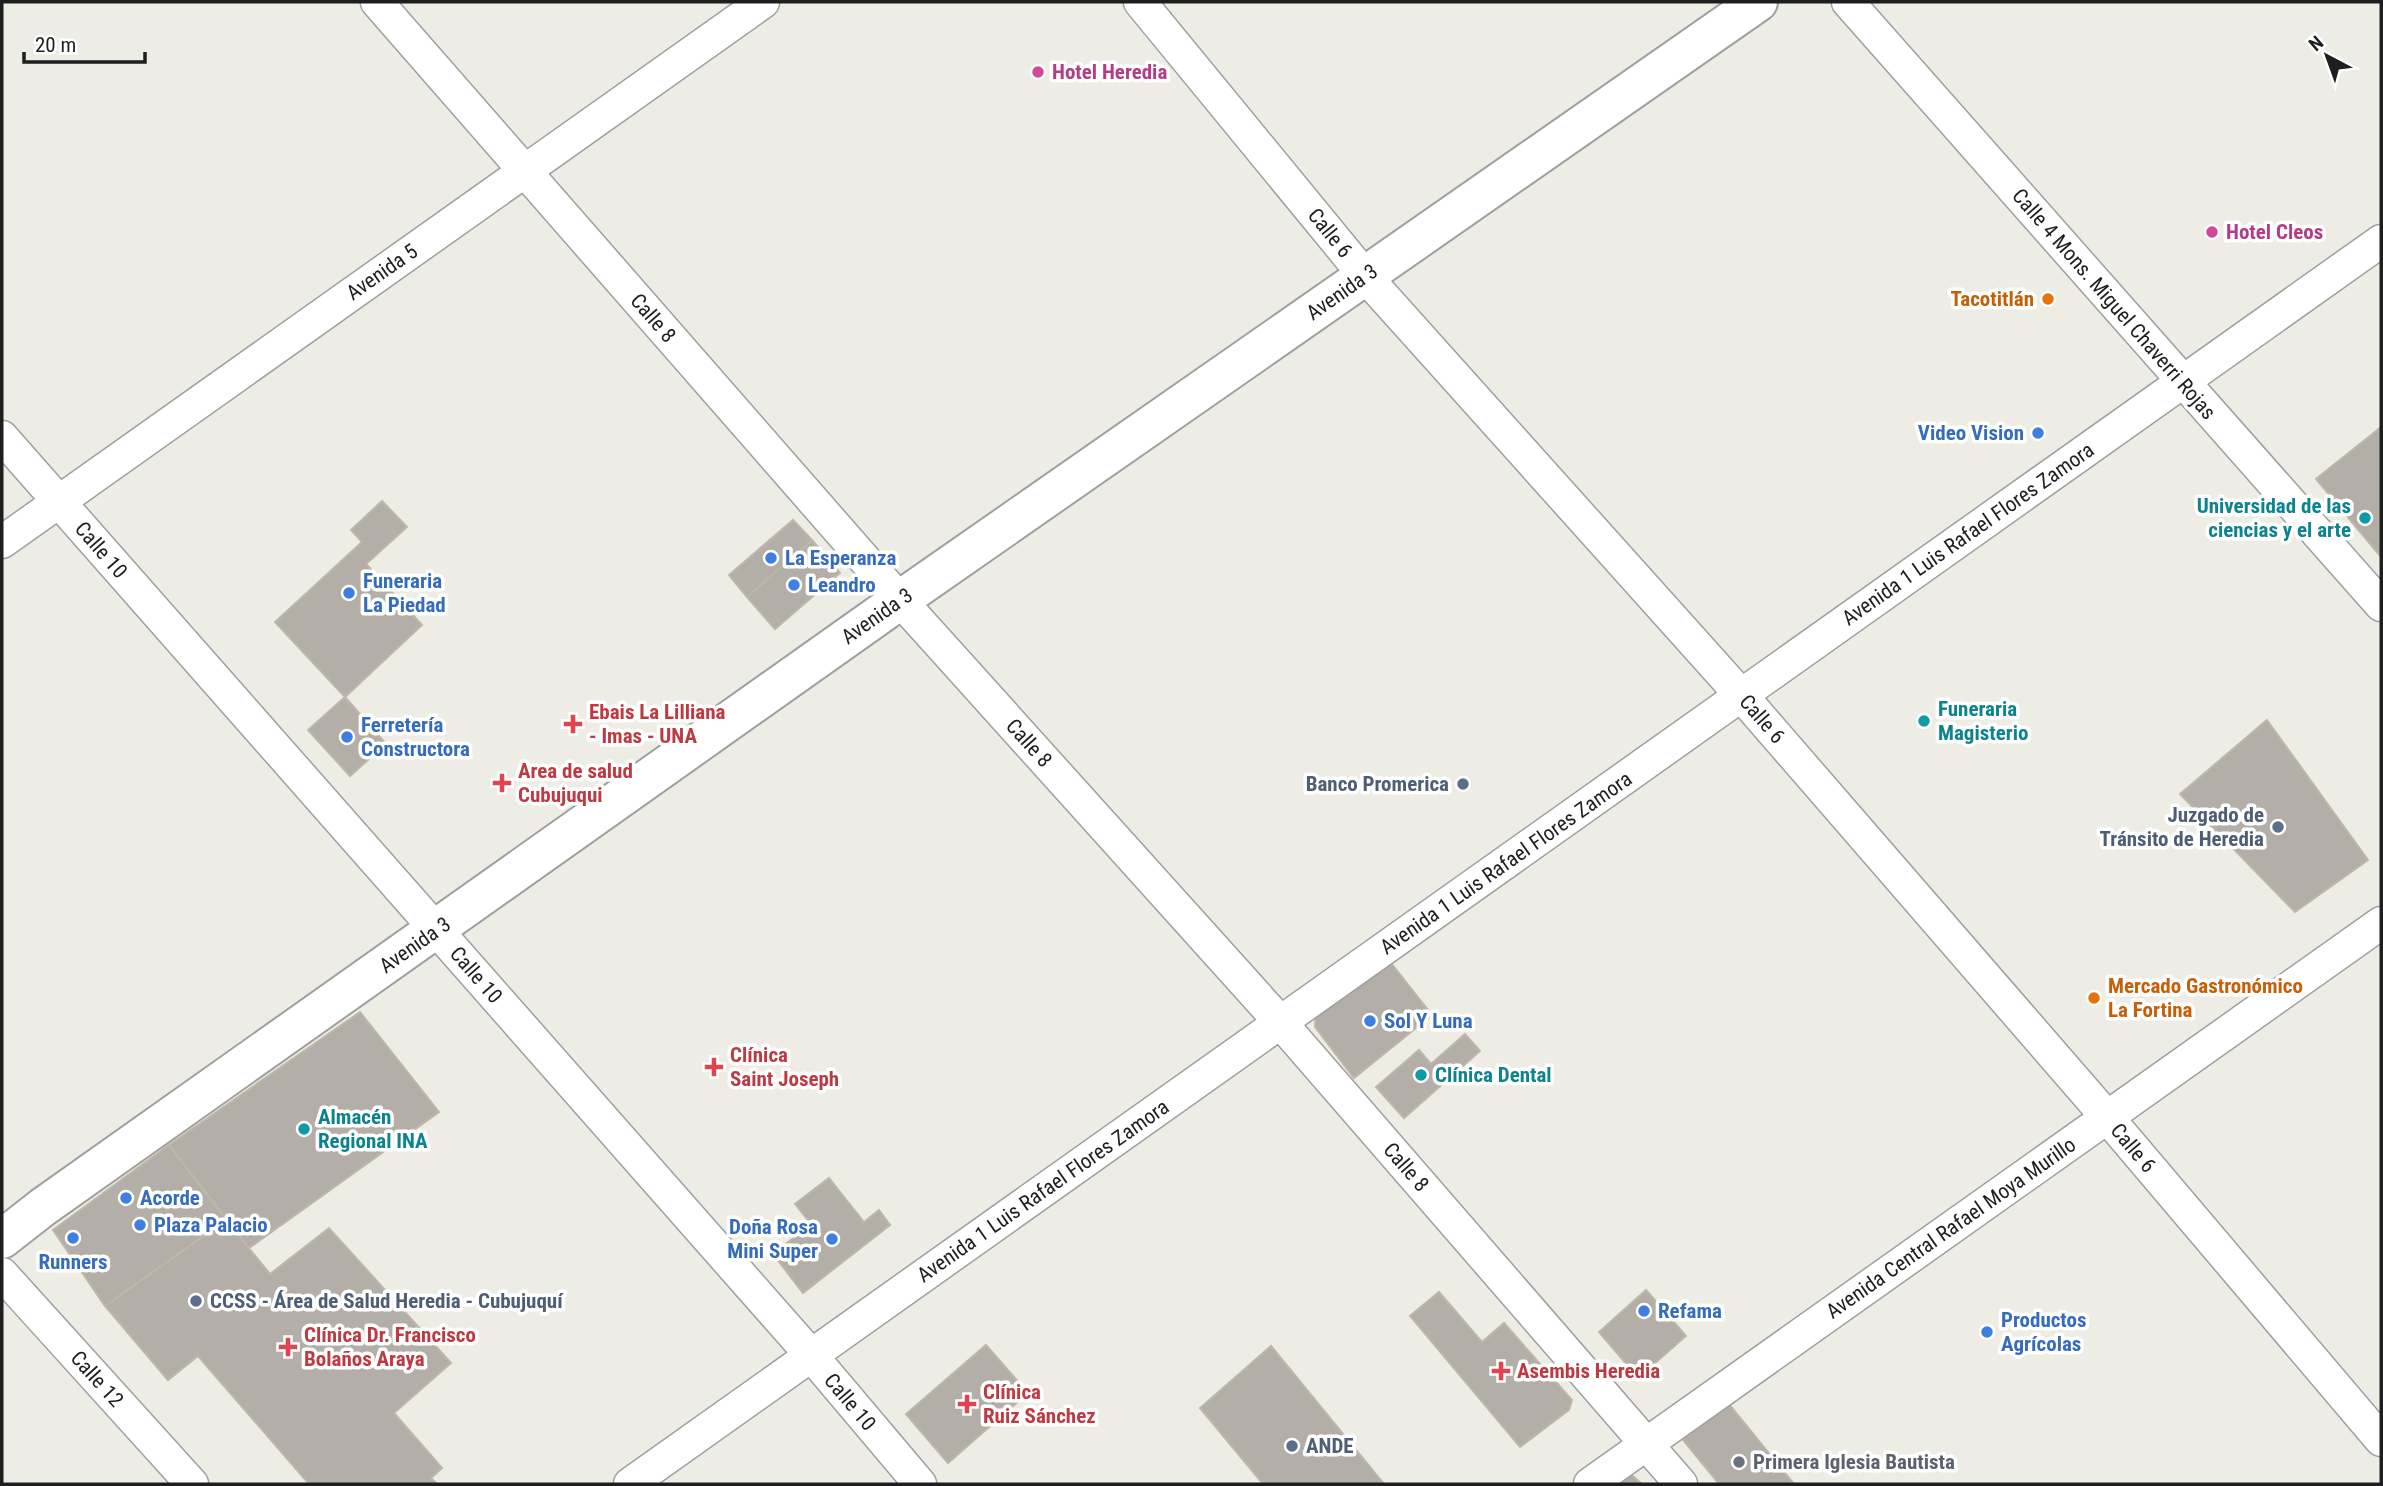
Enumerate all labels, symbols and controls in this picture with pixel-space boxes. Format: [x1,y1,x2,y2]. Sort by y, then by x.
scale bar [24,21,145,65]
north arrow [2292,21,2362,91]
text: N [2304,31,2328,56]
text: 20 m [35,33,76,57]
place label: Hotel Heredia [1052,60,1167,84]
marker: Hotel Heredia [1030,64,1046,80]
street label: Calle 4 Mons. Miguel Chaverri Rojas [2007,184,2221,424]
street label: Calle 6 [1303,203,1357,263]
place label: Hotel Cleos [2226,220,2323,244]
marker: Hotel Cleos [2204,224,2220,240]
street label: Avenida 5 [342,239,422,305]
street label: Avenida 3 [1302,259,1382,325]
place label: Tacotitlán [1951,287,2034,311]
street label: Calle 8 [625,289,681,347]
marker: Tacotitlán [2040,291,2056,307]
place label: Video Vision [1918,421,2024,445]
marker: Video Vision [2030,425,2046,441]
street label: Avenida 1 Luis Rafael Flores Zamora [1838,438,2098,630]
place label: Universidad de las ciencias y el arte [2197,494,2351,542]
marker: Universidad de las ciencias y el arte [2357,510,2373,526]
street label: Calle 10 [70,517,132,583]
place label: La Esperanza [785,546,896,570]
marker: La Esperanza [763,550,779,566]
place label: Funeraria La Piedad [363,569,446,617]
place label: Leandro [808,573,876,597]
marker: Leandro [786,577,802,593]
street label: Avenida 3 [837,583,917,649]
marker: Funeraria La Piedad [341,585,357,601]
street label: Calle 6 [1734,690,1790,748]
place label: Funeraria Magisterio [1938,697,2028,745]
place label: Ebais La Lilliana - Imas - UNA [589,700,725,748]
place label: Ferretería Constructora [361,713,470,761]
marker: Funeraria Magisterio [1916,713,1932,729]
marker: Ebais La Lilliana - Imas - UNA [563,714,583,734]
street label: Calle 8 [1001,714,1057,772]
marker: Ferretería Constructora [339,729,355,745]
place label: Area de salud Cubujuqui [518,759,633,807]
street label: Avenida 1 Luis Rafael Flores Zamora [1376,767,1636,959]
place label: Banco Promerica [1306,772,1449,796]
marker: Area de salud Cubujuqui [492,773,512,793]
marker: Banco Promerica [1455,776,1471,792]
place label: Juzgado de Tránsito de Heredia [2100,803,2264,851]
marker: Juzgado de Tránsito de Heredia [2270,819,2286,835]
street label: Avenida 3 [375,912,455,978]
street label: Calle 10 [445,942,507,1008]
place label: Mercado Gastronómico La Fortina [2108,974,2303,1022]
marker: Mercado Gastronómico La Fortina [2086,990,2102,1006]
place label: Sol Y Luna [1384,1009,1473,1033]
marker: Sol Y Luna [1362,1013,1378,1029]
place label: Clínica Saint Joseph [730,1043,839,1091]
marker: Clínica Saint Joseph [704,1057,724,1077]
place label: Clínica Dental [1435,1063,1552,1087]
marker: Clínica Dental [1413,1067,1429,1083]
street label: Avenida 1 Luis Rafael Flores Zamora [913,1095,1173,1287]
place label: Almacén Regional INA [318,1105,428,1153]
street label: Calle 6 [2106,1119,2160,1177]
marker: Almacén Regional INA [296,1121,312,1137]
street label: Avenida Central Rafael Moya Murillo [1822,1132,2080,1324]
street label: Calle 8 [1378,1138,1434,1196]
place label: Acorde [140,1186,200,1210]
marker: Acorde [118,1190,134,1206]
place label: Plaza Palacio [154,1213,268,1237]
place label: Doña Rosa Mini Super [727,1215,818,1263]
marker: Plaza Palacio [132,1217,148,1233]
marker: Runners [65,1230,81,1246]
marker: Doña Rosa Mini Super [824,1231,840,1247]
place label: Runners [38,1250,108,1274]
place label: CCSS - Área de Salud Heredia - Cubujuquí [210,1289,564,1313]
marker: CCSS - Área de Salud Heredia - Cubujuquí [188,1293,204,1309]
place label: Refama [1658,1299,1722,1323]
marker: Refama [1636,1303,1652,1319]
place label: Productos Agrícolas [2001,1308,2086,1356]
place label: Clínica Dr. Francisco Bolaños Araya [304,1323,476,1371]
marker: Productos Agrícolas [1979,1324,1995,1340]
marker: Clínica Dr. Francisco Bolaños Araya [278,1337,298,1357]
street label: Calle 12 [66,1346,128,1412]
place label: Asembis Heredia [1517,1359,1660,1383]
marker: Asembis Heredia [1491,1361,1511,1381]
street label: Calle 10 [819,1369,881,1435]
place label: Clínica Ruiz Sánchez [983,1380,1096,1428]
marker: Clínica Ruiz Sánchez [957,1394,977,1414]
place label: ANDE [1306,1434,1354,1458]
marker: ANDE [1284,1438,1300,1454]
place label: Primera Iglesia Bautista [1753,1450,1955,1474]
marker: Primera Iglesia Bautista [1731,1454,1747,1470]

